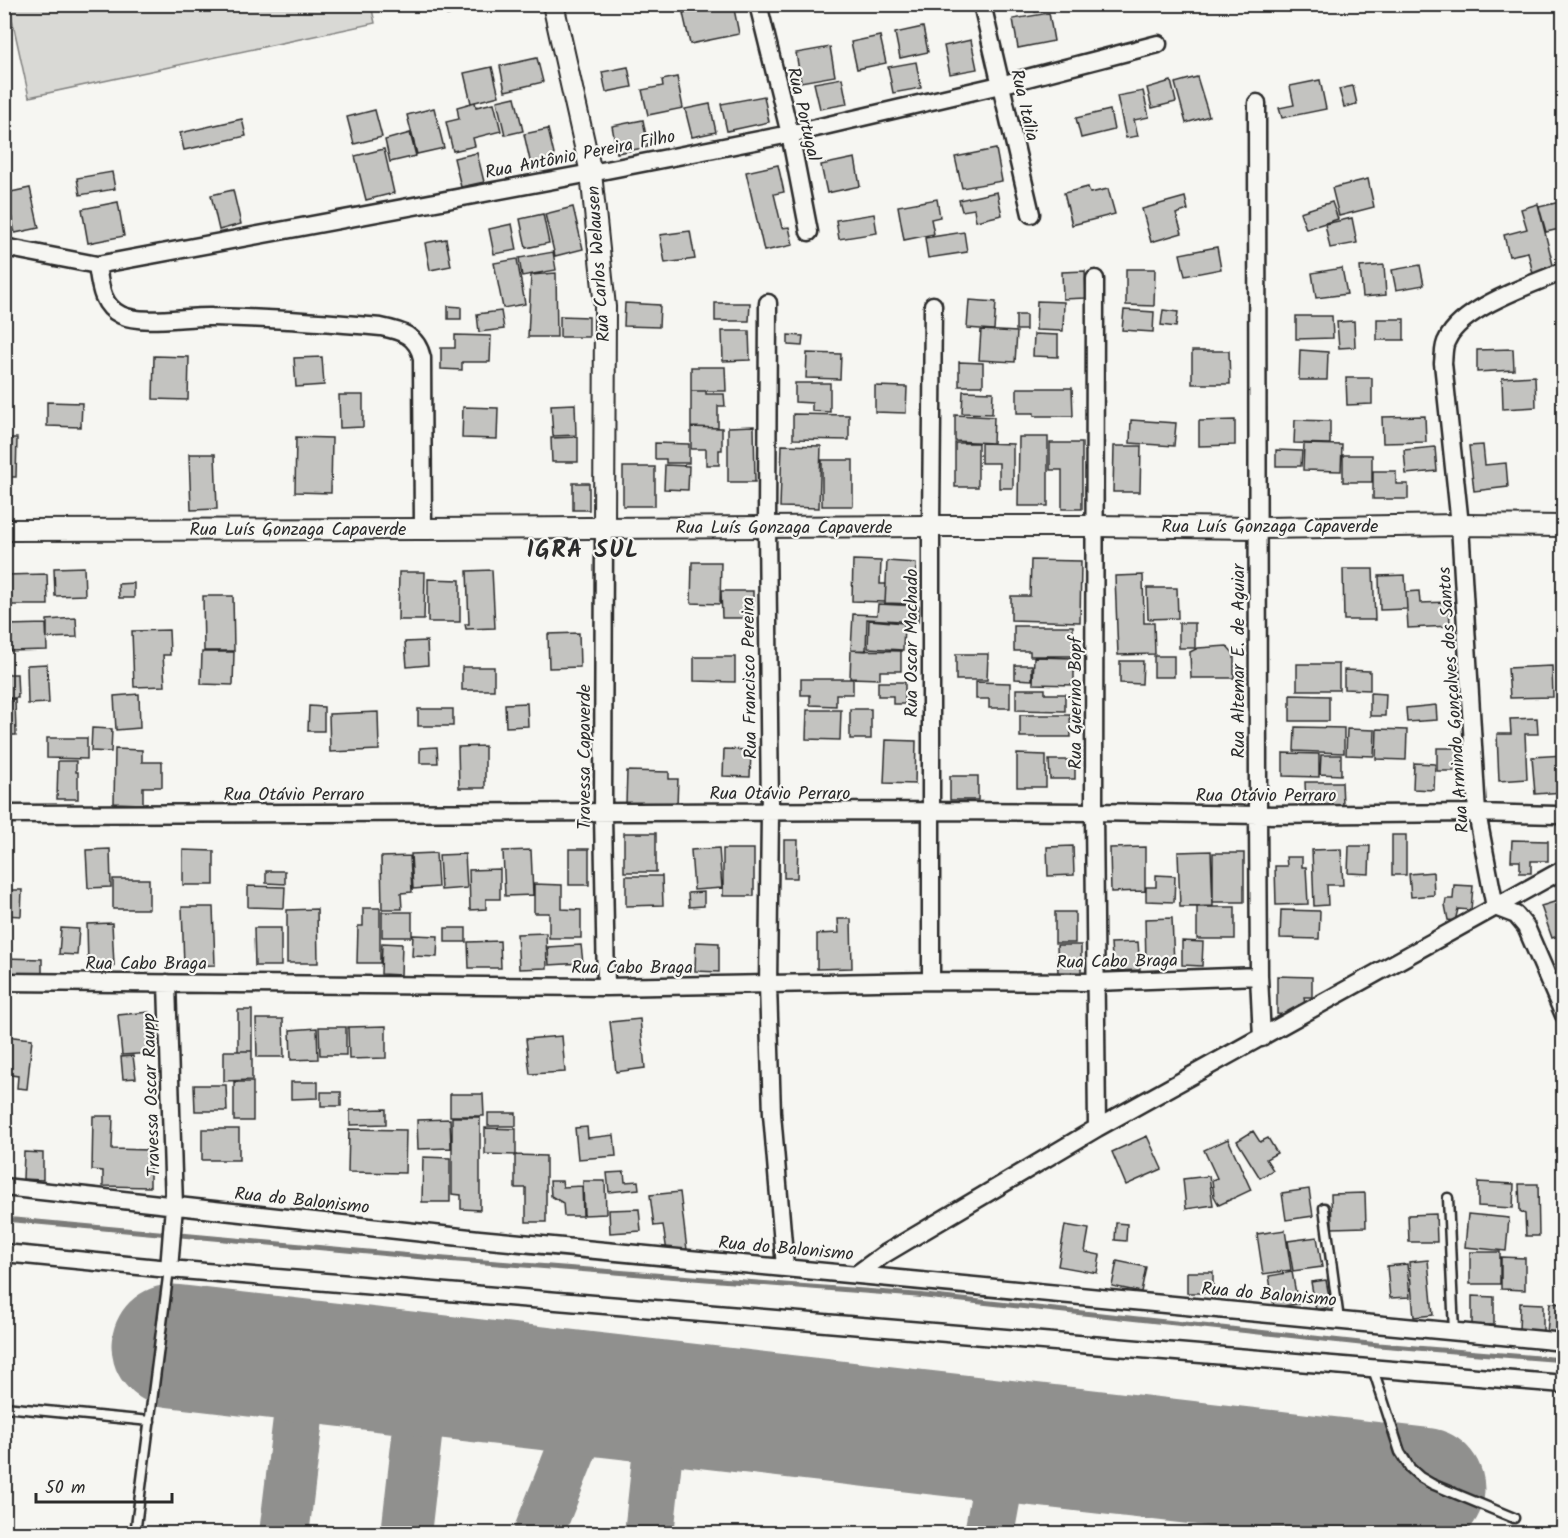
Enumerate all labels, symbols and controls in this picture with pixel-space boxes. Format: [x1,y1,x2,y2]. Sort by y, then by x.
street label: Rua Portugal [778,64,828,165]
street label: Rua Itália [1001,67,1046,144]
street label: Rua Antônio Pereira Filho [483,123,678,188]
street label: Rua Carlos Welausen [580,185,619,343]
street label: Rua Luís Gonzaga Capaverde [1162,513,1378,542]
street label: Rua Luís Gonzaga Capaverde [676,514,892,543]
street label: Rua Luís Gonzaga Capaverde [190,516,406,545]
district label: IGRA SUL [526,531,640,570]
street label: Rua Altemar E. de Aguiar [1225,563,1254,758]
street label: Rua Armindo Gonçalves dos Santos [1431,565,1478,834]
street label: Rua Oscar Machado [898,568,927,718]
street label: Rua Francisco Pereira [735,597,766,759]
street label: Rua Guerino Bopf [1062,634,1091,769]
street label: Travessa Capaverde [571,684,600,830]
street label: Rua Otávio Perraro [710,780,850,809]
street label: Rua Otávio Perraro [224,781,364,810]
street label: Rua Otávio Perraro [1196,782,1336,811]
street label: Rua Cabo Braga [1056,947,1178,978]
street label: Rua Cabo Braga [85,950,207,979]
street label: Rua Cabo Braga [571,954,693,983]
street label: Travessa Oscar Raupp [135,1012,170,1177]
street label: Rua do Balonismo [233,1180,371,1223]
street label: Rua do Balonismo [717,1229,855,1270]
street label: Rua do Balonismo [1200,1275,1338,1316]
scale bar [36,1466,172,1504]
text: 50 m [45,1474,85,1503]

